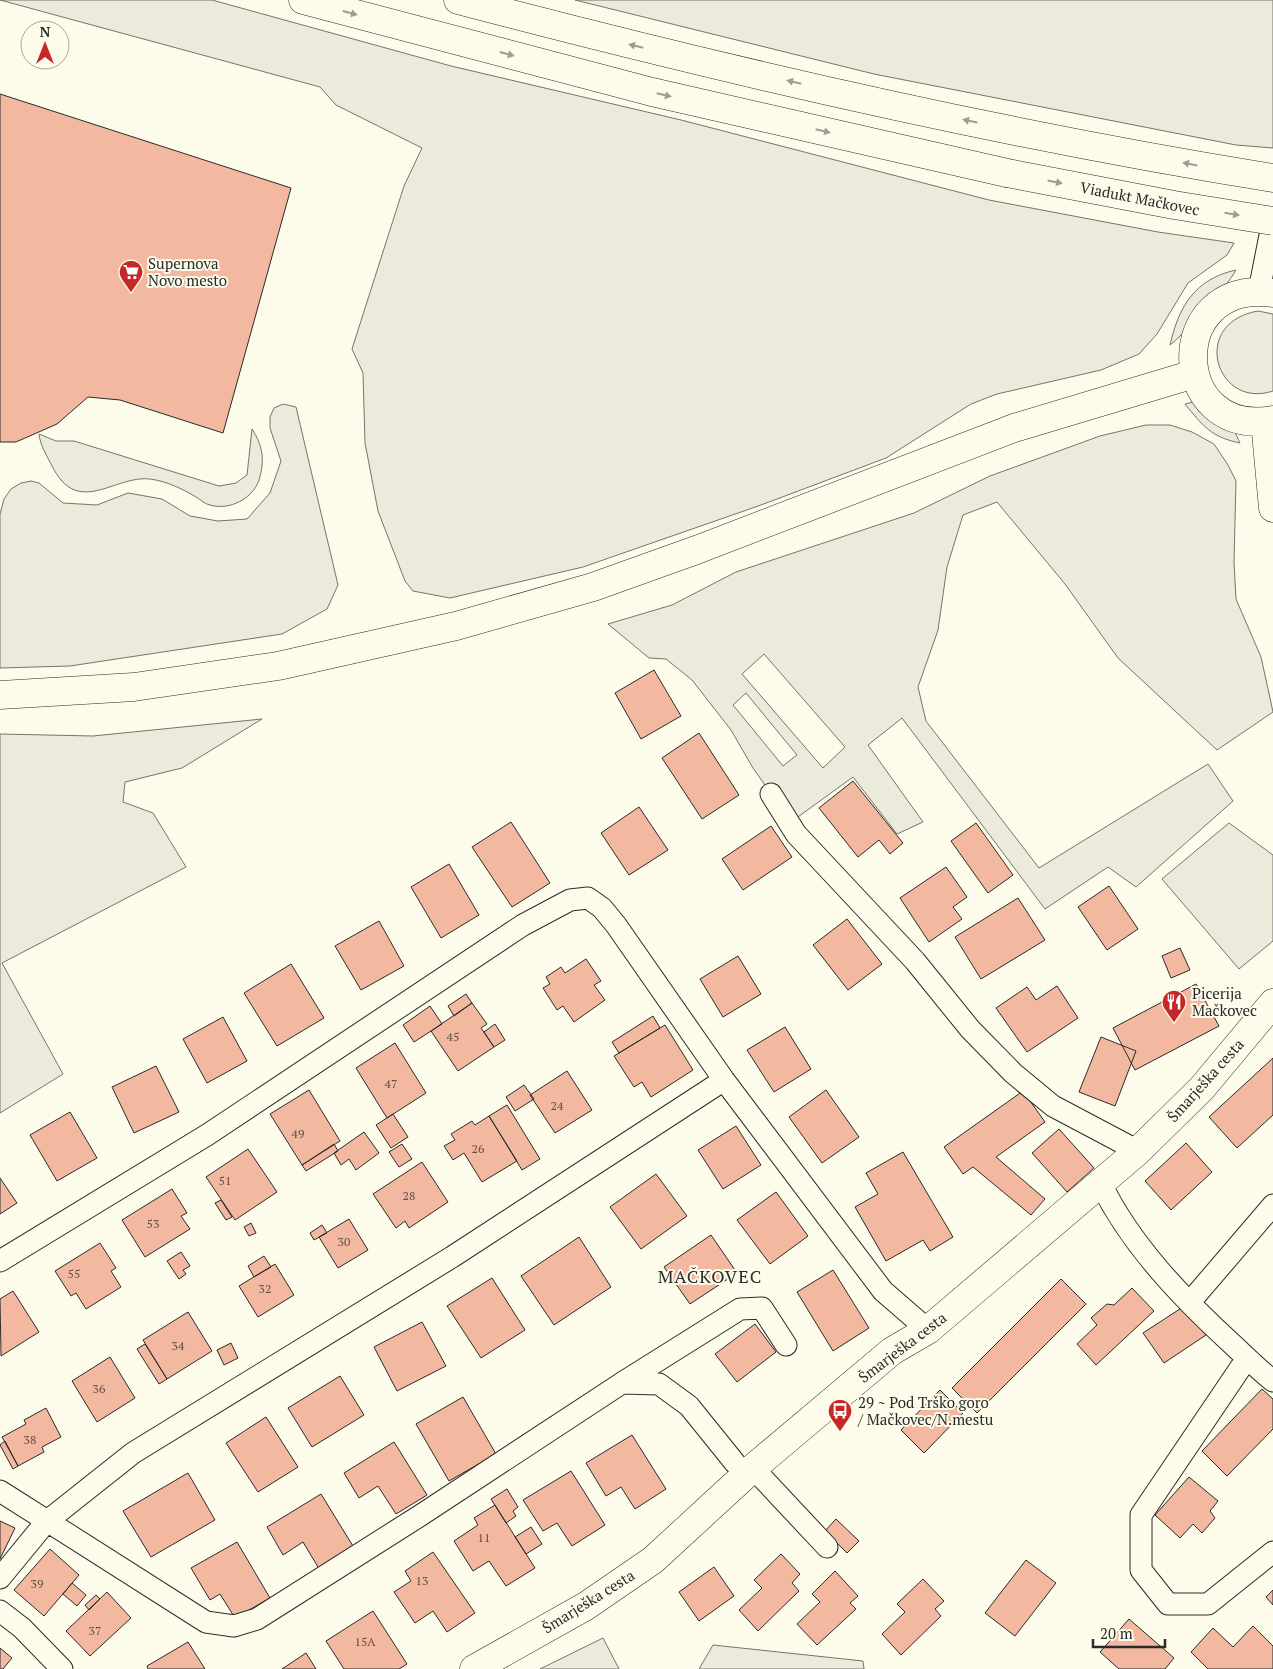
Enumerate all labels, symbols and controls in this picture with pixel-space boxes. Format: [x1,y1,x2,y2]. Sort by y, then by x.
one-way arrow [343,9,358,17]
north arrow [20,20,70,70]
text: N [40,22,51,41]
one-way arrow [628,42,644,50]
one-way arrow [500,51,515,59]
one-way arrow [786,78,802,86]
one-way arrow [657,91,672,99]
one-way arrow [963,117,978,125]
one-way arrow [815,127,830,135]
one-way arrow [1182,160,1198,168]
street label: Viadukt Mačkovec [1079,177,1201,219]
one-way arrow [1047,178,1063,186]
one-way arrow [1224,211,1240,219]
place label: Supernova Novo mesto [148,253,227,290]
supermarket icon: Supernova Novo mesto [118,259,144,293]
place label: Picerija Mačkovec [1192,983,1257,1020]
restaurant icon: Picerija Mačkovec [1161,989,1187,1023]
house number: 45 [447,1029,459,1044]
street label: Šmarješka cesta [1162,1034,1248,1126]
house number: 47 [385,1076,397,1091]
house number: 24 [551,1098,564,1113]
house number: 49 [292,1126,304,1141]
house number: 26 [472,1141,485,1156]
house number: 51 [219,1173,231,1188]
house number: 28 [403,1188,415,1203]
house number: 53 [147,1216,159,1231]
house number: 30 [338,1234,350,1249]
district label: MAČKOVEC [658,1264,762,1288]
house number: 55 [68,1266,80,1281]
house number: 32 [259,1281,271,1296]
street label: Šmarješka cesta [854,1307,950,1387]
house number: 34 [172,1338,185,1353]
house number: 36 [93,1381,106,1396]
place label: 29 ~ Pod Trško goro / Mačkovec/N.mestu [857,1392,994,1429]
bus stop icon: 29 ~ Pod Trško goro / Mačkovec/N.mestu [827,1398,853,1432]
house number: 38 [24,1432,36,1447]
house number: 11 [478,1530,490,1545]
street label: Šmarješka cesta [538,1564,638,1637]
house number: 13 [416,1573,428,1588]
house number: 39 [31,1576,43,1591]
scale bar [1093,1616,1166,1648]
house number: 37 [89,1623,101,1638]
text: 20 m [1100,1623,1133,1643]
house number: 15A [355,1634,376,1649]

